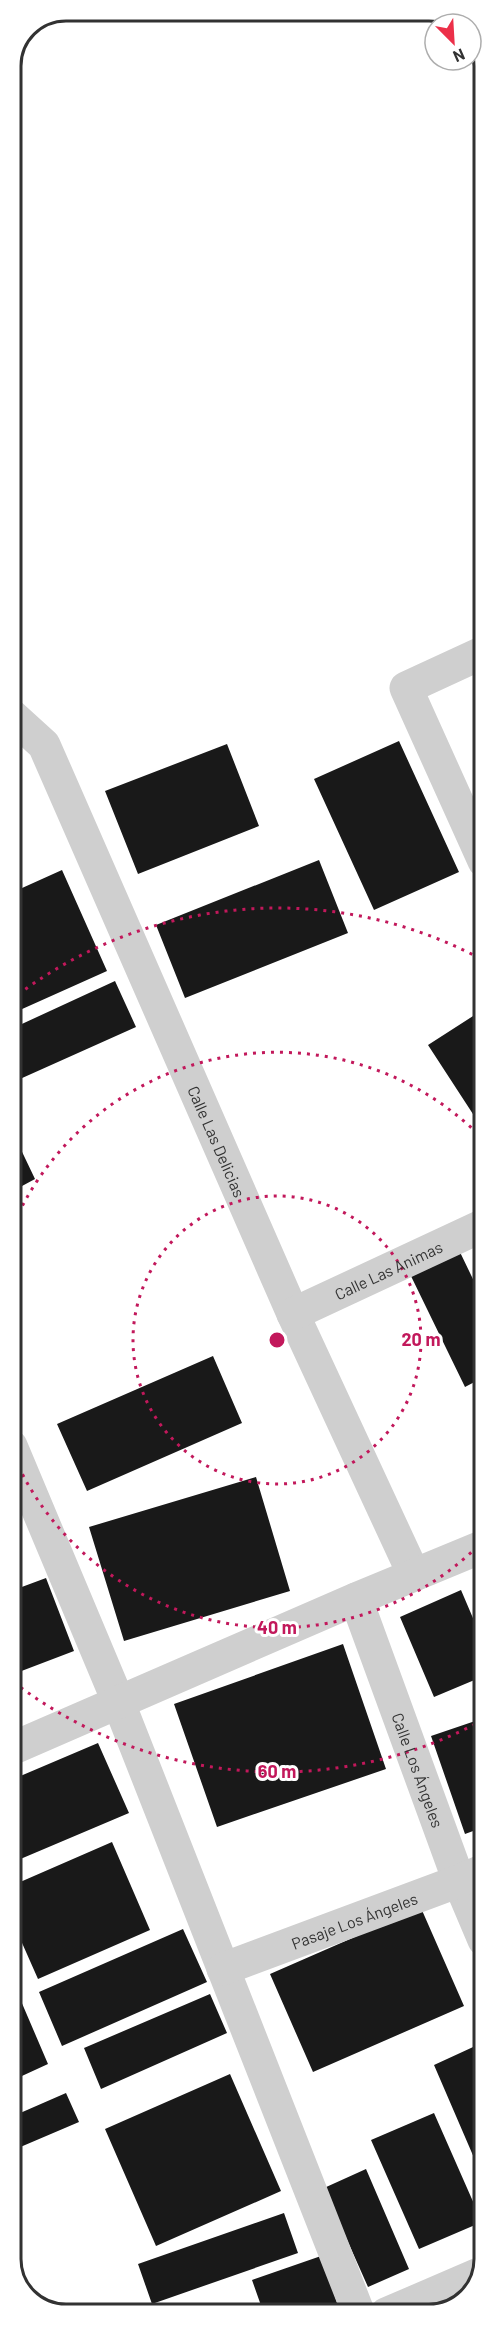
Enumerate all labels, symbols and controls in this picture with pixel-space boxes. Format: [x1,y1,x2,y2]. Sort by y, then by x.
north arrow [423,12,483,72]
text: N [451,45,468,67]
street label: Calle Las Delicias [185,1083,250,1200]
street label: Calle Las Animas [331,1236,445,1303]
text: 20 m [402,1328,440,1350]
centre of rings [267,1330,287,1350]
text: 40 m [257,1616,297,1638]
street label: Calle Los Ángeles [389,1710,448,1830]
text: 60 m [258,1760,296,1782]
street label: Pasaje Los Ángeles [288,1888,420,1952]

